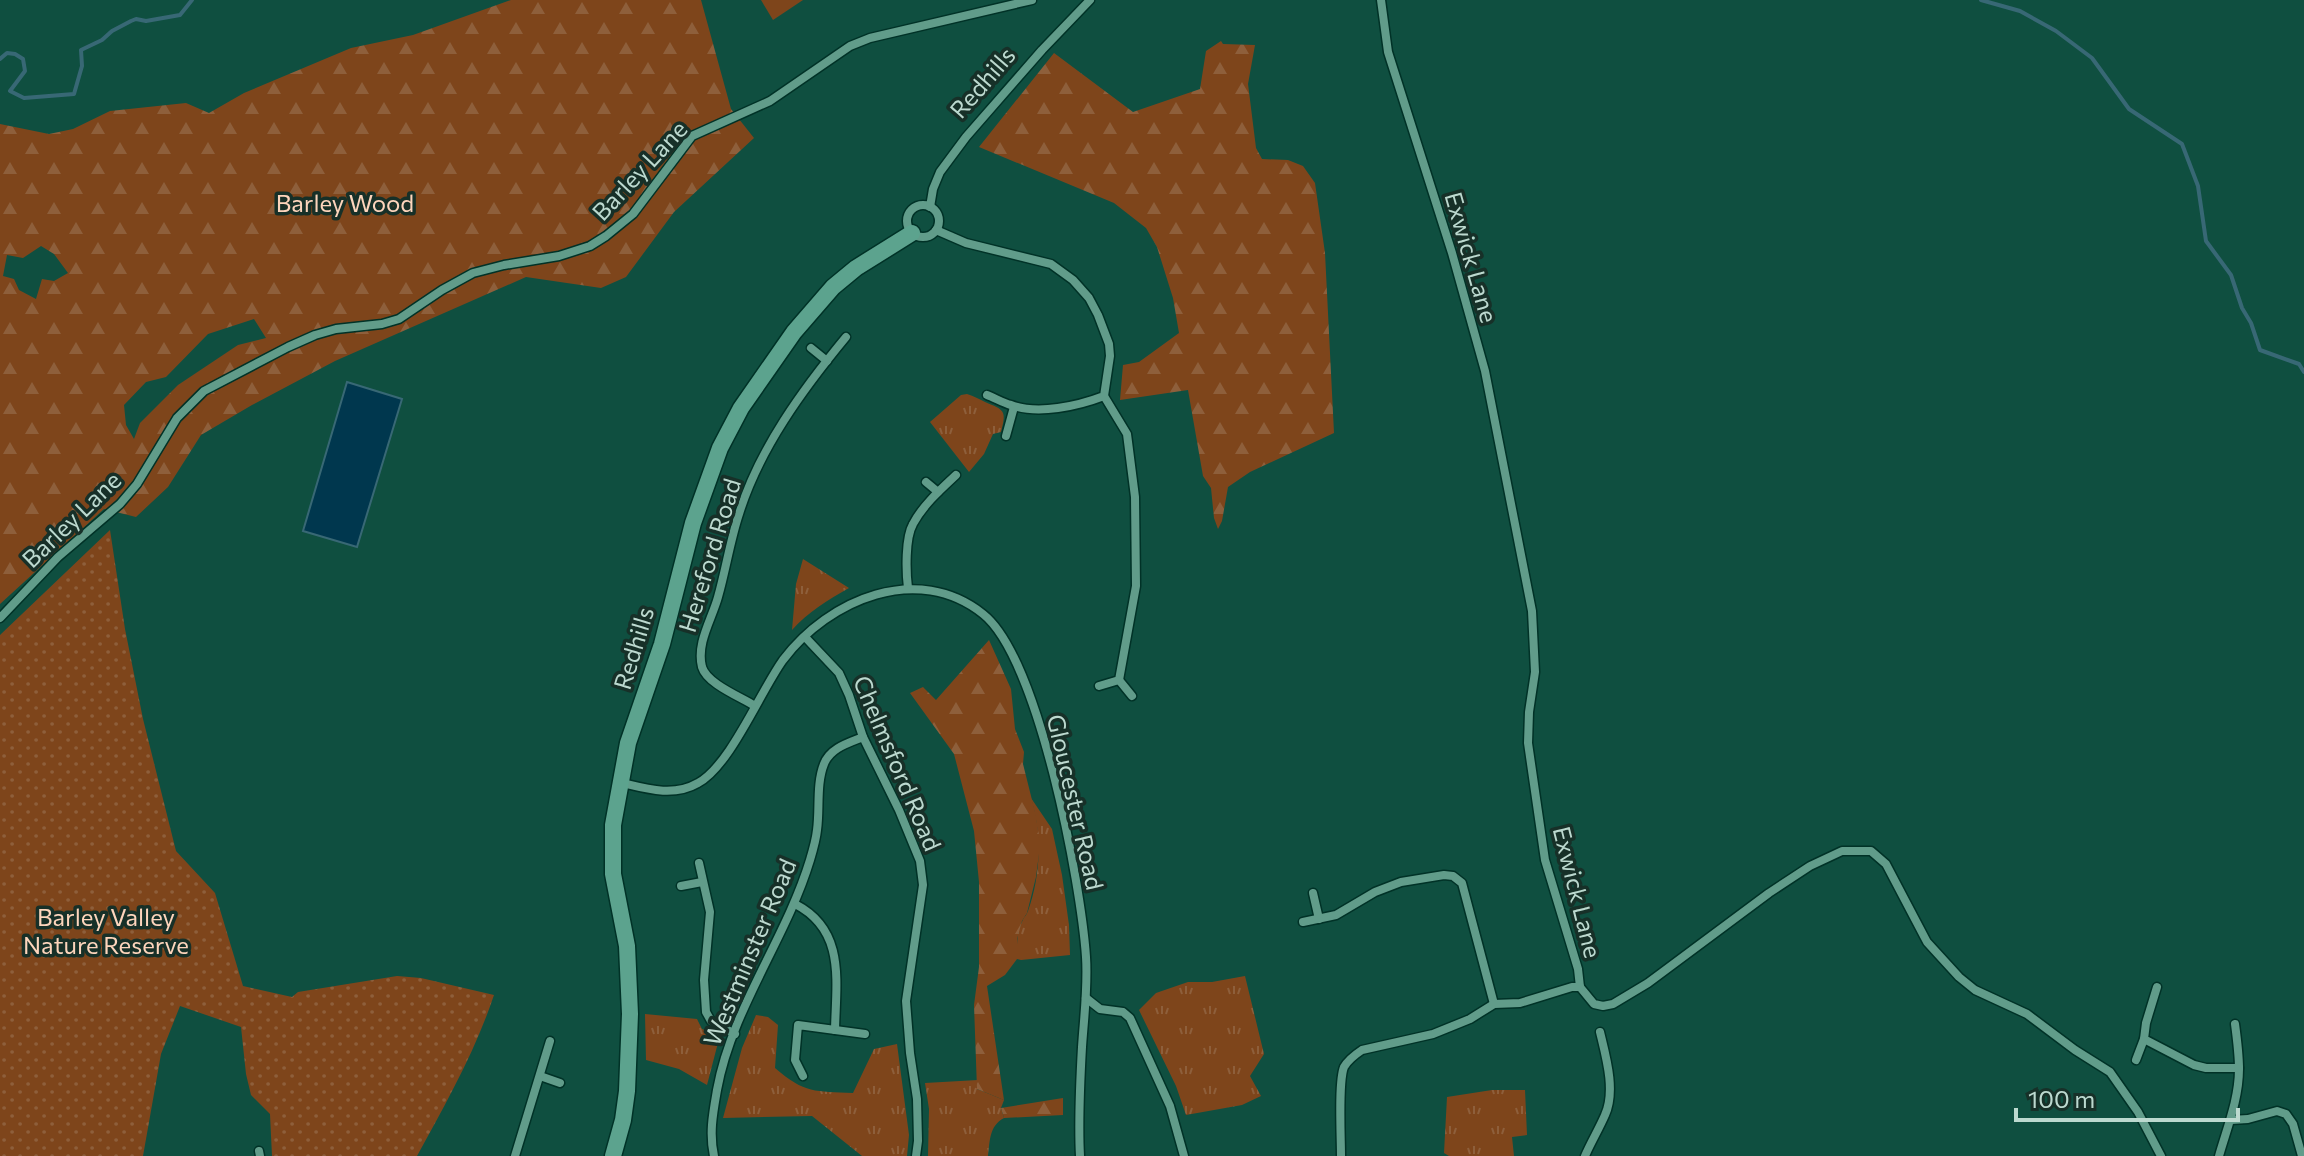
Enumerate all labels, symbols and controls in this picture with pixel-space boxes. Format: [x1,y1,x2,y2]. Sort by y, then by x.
street label: Redhills [943,40,1021,124]
street label: Barley Lane [585,114,693,226]
park label: Barley Wood [276,188,414,217]
street label: Exwick Lane [1440,188,1504,326]
street label: Barley Lane [16,465,126,573]
street label: Hereford Road [672,475,746,635]
street label: Redhills [607,603,659,693]
street label: Chelmsford Road [848,671,948,855]
street label: Gloucester Road [1042,711,1110,893]
street label: Exwick Lane [1548,823,1608,961]
street label: Westminster Road [696,854,802,1050]
park label: Barley Valley Nature Reserve [23,902,189,959]
scale bar [2016,1072,2238,1122]
text: 100 m [2028,1084,2095,1113]

